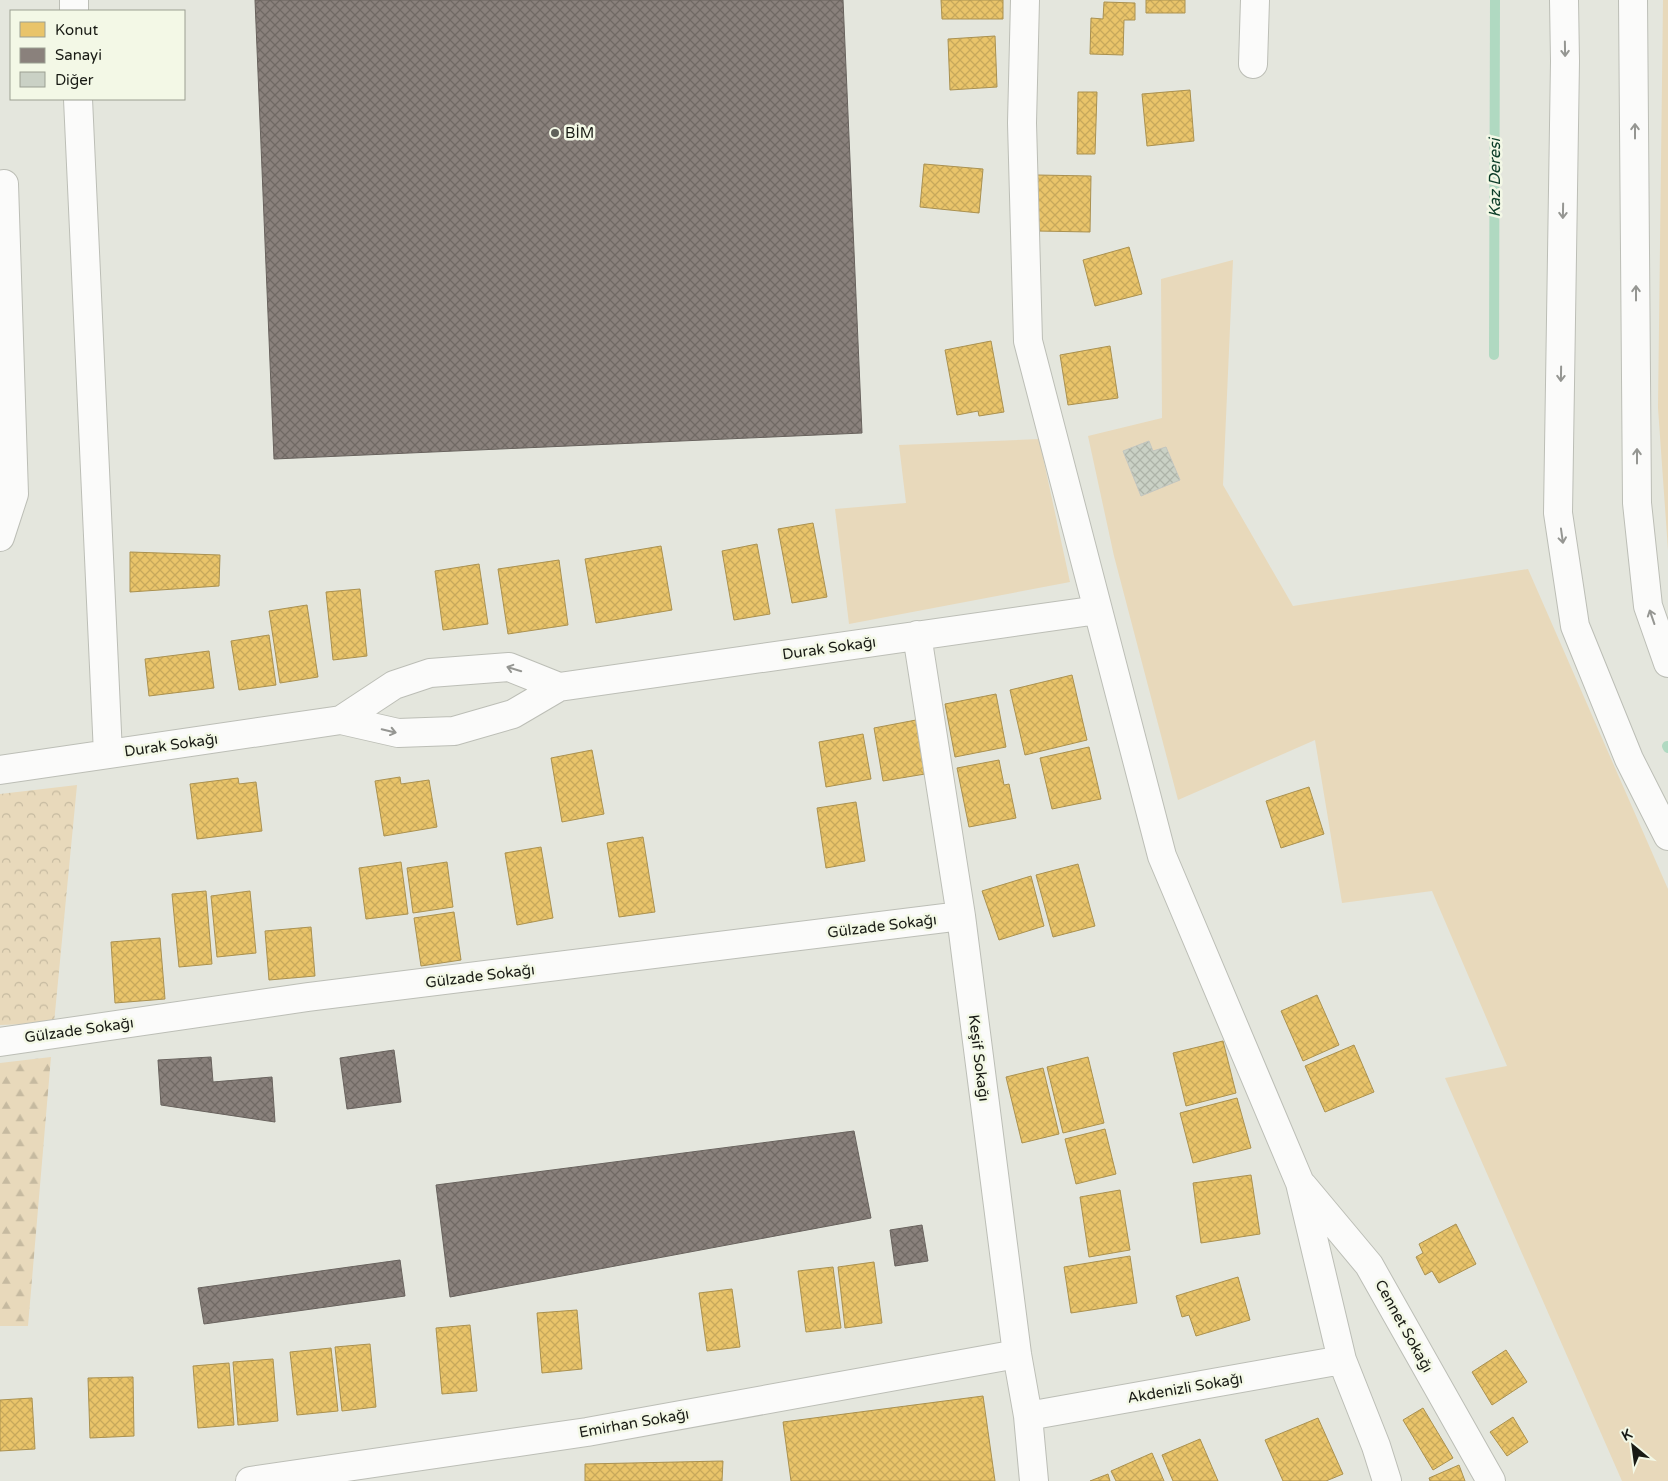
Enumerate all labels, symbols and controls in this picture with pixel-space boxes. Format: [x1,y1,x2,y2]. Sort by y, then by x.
legend [10,10,185,100]
text: Konut [55,21,98,39]
one-way arrow [1560,40,1570,56]
text: Sanayi [55,46,102,64]
text: Diğer [55,71,94,89]
one-way arrow [1630,123,1640,139]
place label: BİM [565,124,594,142]
marker: BİM [549,127,561,139]
water label: Kaz Deresi [1485,136,1505,218]
one-way arrow [1558,202,1568,219]
one-way arrow [1631,285,1641,302]
one-way arrow [1556,365,1565,381]
one-way arrow [1632,448,1642,464]
one-way arrow [1557,528,1567,544]
one-way arrow [1647,610,1656,625]
street label: Durak Sokağı [781,633,877,663]
one-way arrow [506,664,522,674]
one-way arrow [380,727,396,736]
street label: Durak Sokağı [123,730,219,760]
street label: Gülzade Sokağı [826,910,938,942]
street label: Gülzade Sokağı [424,960,536,992]
street label: Gülzade Sokağı [23,1013,135,1047]
street label: Keşif Sokağı [965,1014,993,1102]
street label: Cennet Sokağı [1371,1277,1437,1375]
street label: Akdenizli Sokağı [1126,1369,1244,1407]
street label: Emirhan Sokağı [578,1404,690,1442]
north arrow [1608,1421,1658,1471]
text: K [1619,1425,1636,1445]

